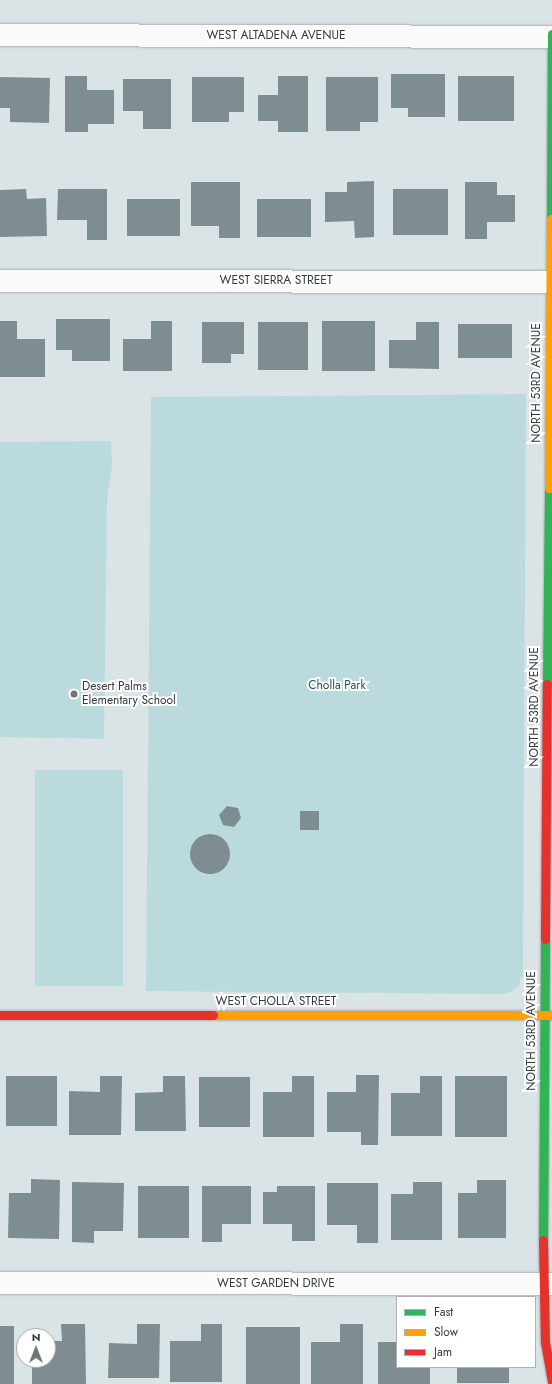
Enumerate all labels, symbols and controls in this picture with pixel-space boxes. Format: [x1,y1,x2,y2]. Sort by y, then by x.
street label: WEST ALTADENA AVENUE [206,29,346,43]
street label: WEST SIERRA STREET [220,274,332,288]
street label: NORTH 53RD AVENUE [530,323,544,443]
street label: NORTH 53RD AVENUE [528,647,542,767]
park label: Cholla Park [308,679,366,693]
place label: Desert Palms Elementary School [82,680,176,708]
marker: Desert Palms Elementary School [69,689,79,699]
street label: NORTH 53RD AVENUE [525,971,539,1091]
street label: WEST CHOLLA STREET [216,995,336,1009]
street label: WEST GARDEN DRIVE [217,1277,335,1291]
legend [396,1296,536,1368]
text: Fast [434,1303,453,1321]
text: Slow [434,1323,458,1341]
north arrow [16,1328,56,1368]
text: N [32,1329,40,1345]
text: Jam [434,1343,452,1361]

